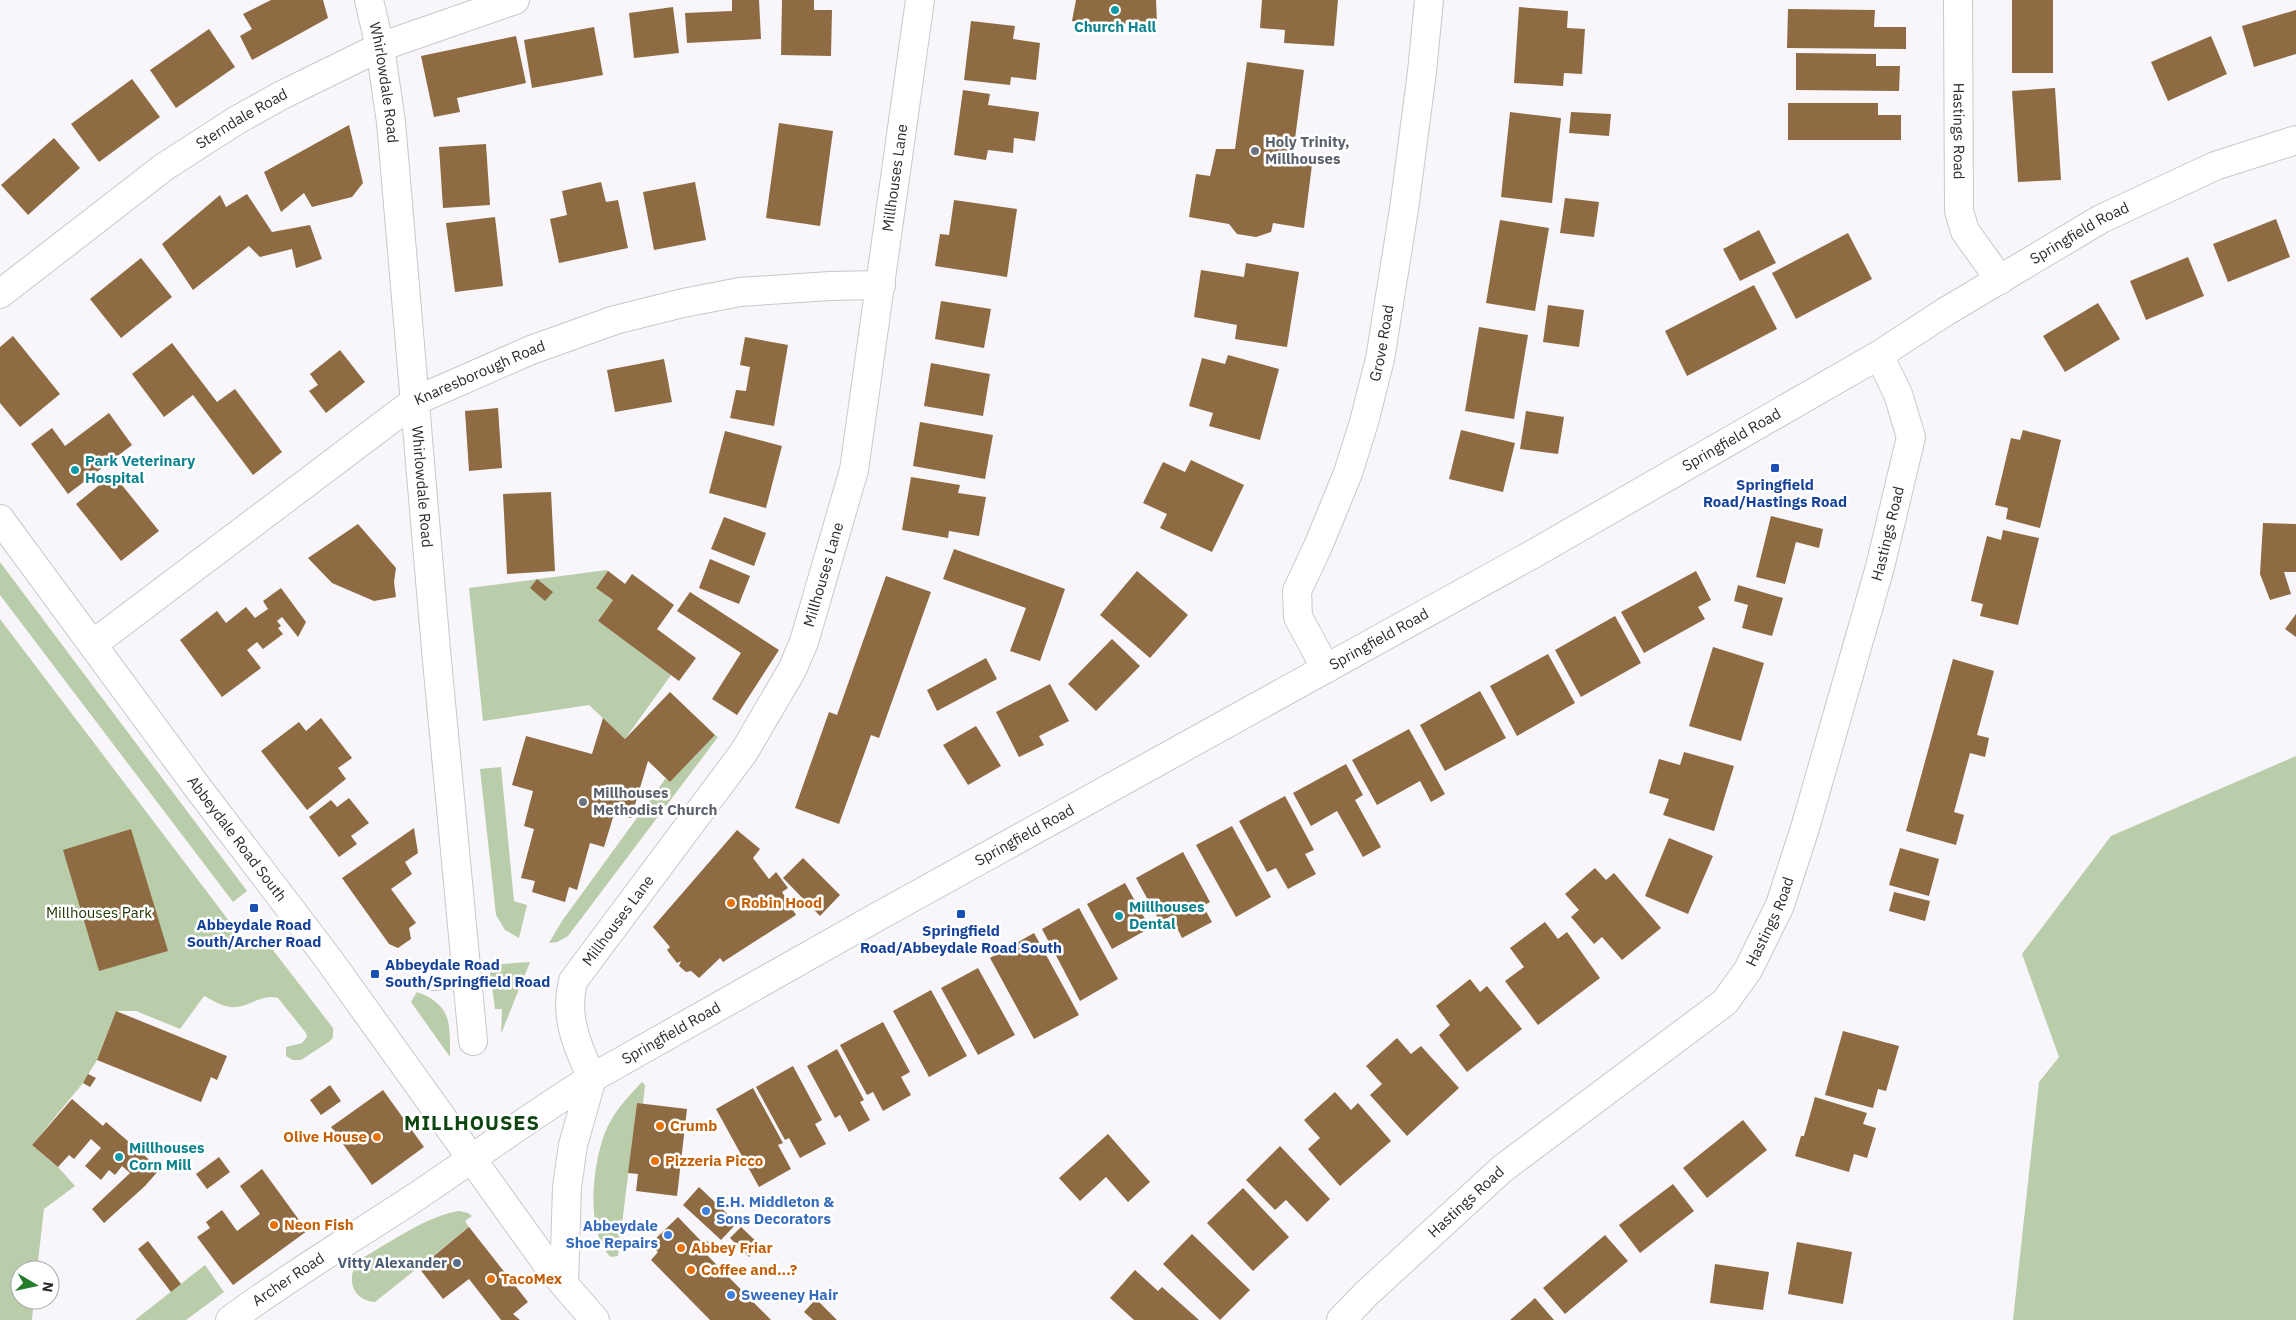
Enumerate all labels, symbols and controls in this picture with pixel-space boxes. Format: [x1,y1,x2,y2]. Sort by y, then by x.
marker: Church Hall [1109,4,1121,16]
place label: Church Hall [1074,17,1157,36]
street label: Whirlowdale Road [365,20,403,144]
street label: Hastings Road [1949,83,1969,179]
street label: Sterndale Road [192,84,290,153]
street label: Millhouses Lane [878,123,911,233]
place label: Holy Trinity, Millhouses [1265,132,1350,168]
marker: Holy Trinity, Millhouses [1249,145,1261,157]
street label: Springfield Road [2026,197,2132,268]
street label: Grove Road [1365,303,1398,383]
street label: Knaresborough Road [411,336,548,409]
street label: Springfield Road [1678,404,1784,475]
street label: Whirlowdale Road [408,425,437,548]
place label: Park Veterinary Hospital [85,451,195,487]
marker: Springfield Road/Hastings Road [1769,462,1781,474]
marker: Park Veterinary Hospital [69,464,81,476]
place label: Springfield Road/Hastings Road [1703,475,1847,511]
street label: Hastings Road [1866,484,1908,583]
street label: Millhouses Lane [799,520,847,629]
street label: Springfield Road [1326,604,1432,674]
street label: Abbeydale Road South [183,772,291,905]
place label: Millhouses Methodist Church [593,783,717,819]
marker: Millhouses Methodist Church [577,796,589,808]
street label: Springfield Road [971,800,1077,870]
street label: Millhouses Lane [578,871,658,969]
street label: Hastings Road [1741,874,1798,970]
place label: Robin Hood [741,893,822,912]
marker: Robin Hood [725,897,737,909]
place label: Millhouses Dental [1129,897,1205,933]
marker: Abbeydale Road South/Archer Road [248,902,260,914]
park label: Millhouses Park [46,903,152,922]
marker: Springfield Road/Abbeydale Road South [955,908,967,920]
marker: Millhouses Dental [1113,910,1125,922]
place label: Abbeydale Road South/Archer Road [187,915,321,951]
place label: Springfield Road/Abbeydale Road South [860,921,1062,957]
place label: Abbeydale Road South/Springfield Road [385,955,550,991]
marker: Abbeydale Road South/Springfield Road [369,968,381,980]
street label: Springfield Road [618,997,724,1068]
district label: MILLHOUSES [404,1109,540,1136]
place label: Crumb [670,1116,717,1135]
marker: Crumb [654,1120,666,1132]
place label: Olive House [283,1127,367,1146]
marker: Olive House [371,1131,383,1143]
place label: Millhouses Corn Mill [129,1138,205,1174]
marker: Millhouses Corn Mill [113,1151,125,1163]
place label: Pizzeria Picco [665,1151,763,1170]
marker: Pizzeria Picco [649,1155,661,1167]
street label: Hastings Road [1424,1162,1508,1241]
place label: E.H. Middleton & Sons Decorators [716,1192,834,1228]
marker: E.H. Middleton & Sons Decorators [700,1205,712,1217]
place label: Neon Fish [284,1215,354,1234]
place label: Abbeydale Shoe Repairs [565,1216,658,1252]
marker: Neon Fish [268,1219,280,1231]
marker: Abbeydale Shoe Repairs [662,1229,674,1241]
place label: Abbey Friar [691,1238,773,1257]
marker: Abbey Friar [675,1242,687,1254]
street label: Archer Road [248,1248,328,1310]
place label: Vitty Alexander [337,1253,447,1272]
marker: Vitty Alexander [451,1257,463,1269]
north arrow [10,1260,60,1310]
place label: Coffee and...? [701,1260,798,1279]
marker: Coffee and...? [685,1264,697,1276]
place label: TacoMex [501,1269,563,1288]
marker: TacoMex [485,1273,497,1285]
text: N [38,1281,58,1293]
place label: Sweeney Hair [741,1285,838,1304]
marker: Sweeney Hair [725,1289,737,1301]

